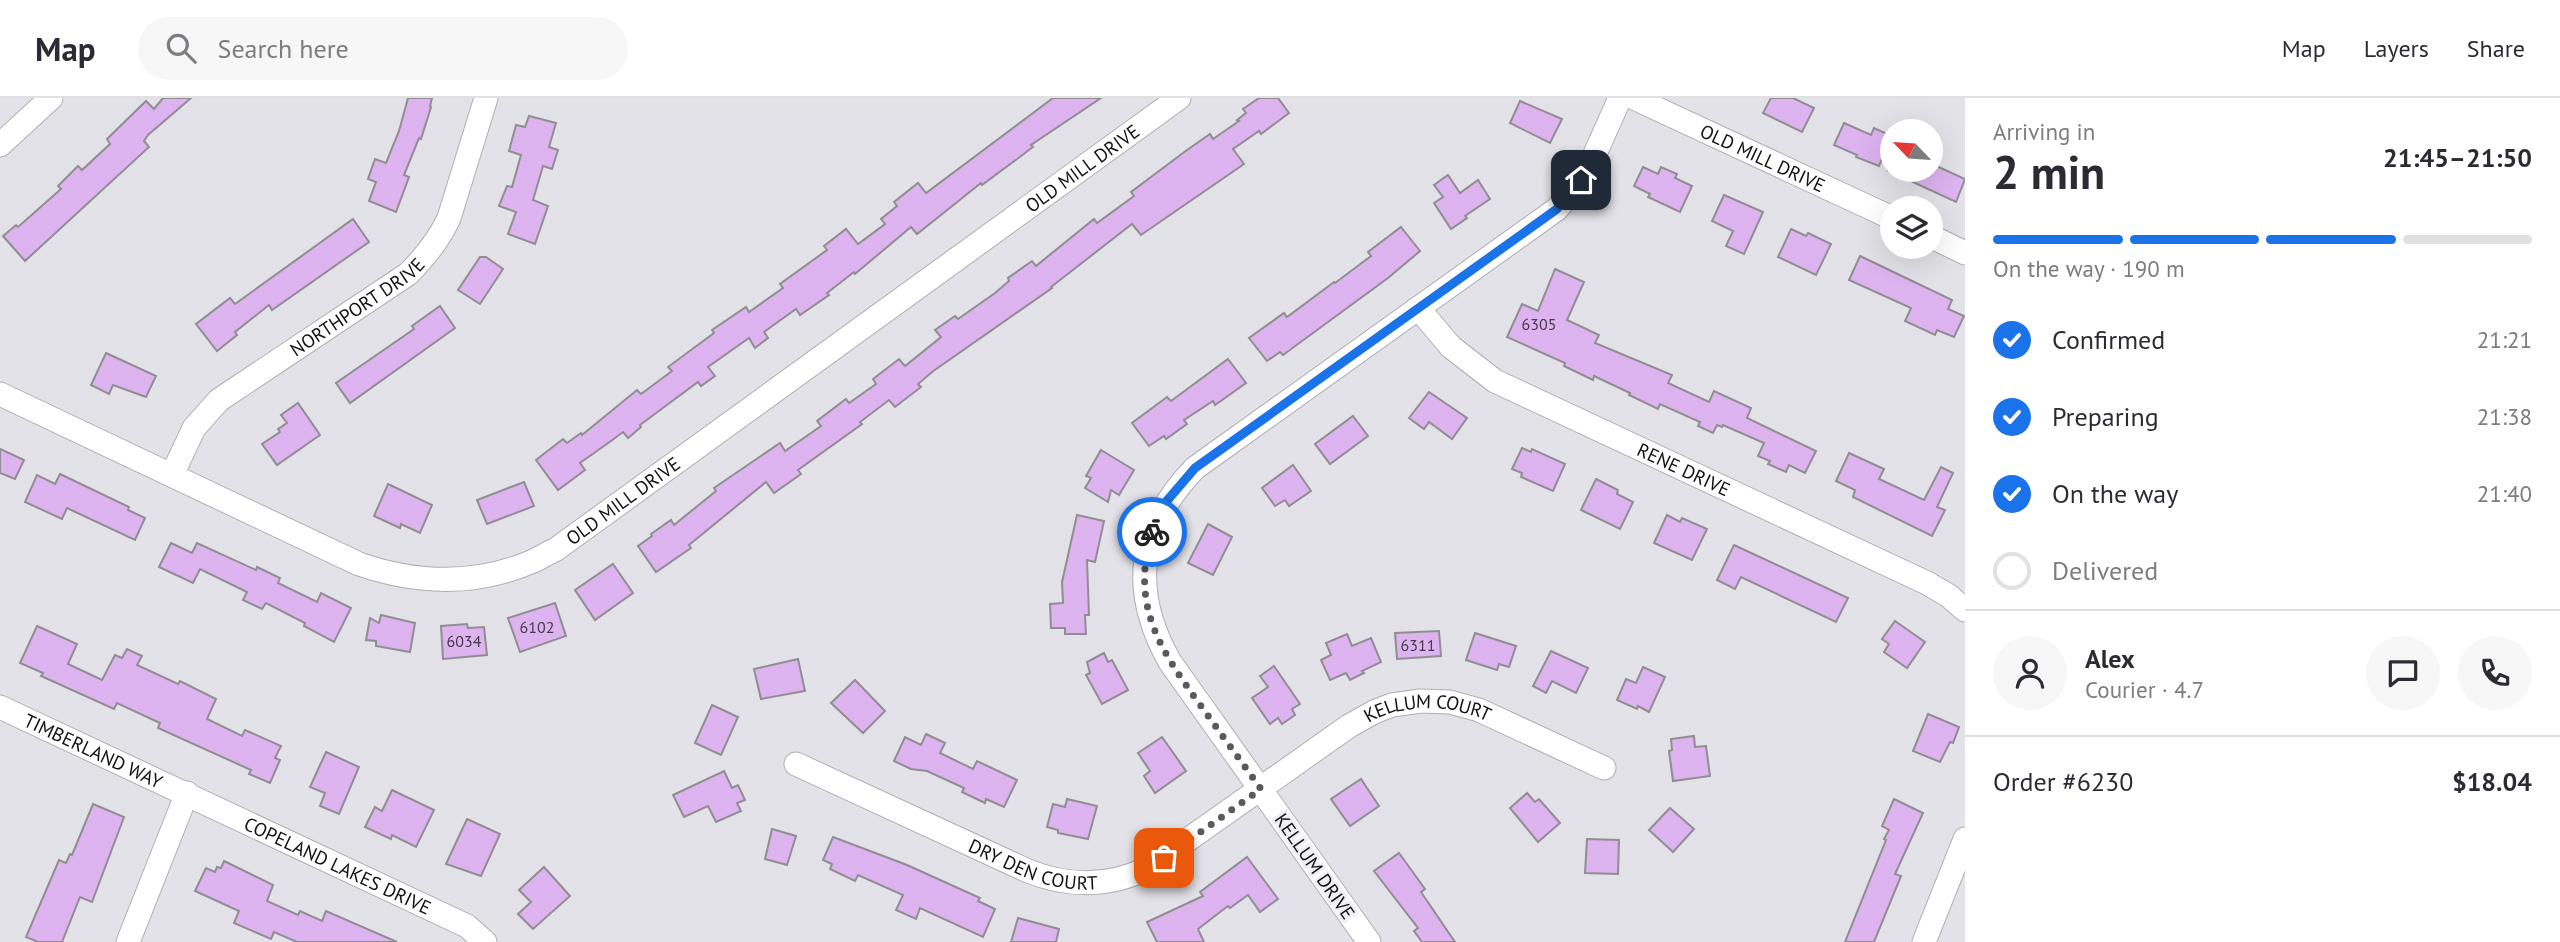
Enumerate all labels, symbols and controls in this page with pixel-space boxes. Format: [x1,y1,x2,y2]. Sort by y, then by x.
search box [138,17,628,80]
text: Map [35,27,96,70]
icon: search [162,29,200,67]
text: Search here [218,32,349,65]
text: Map [2282,33,2326,64]
text: Layers [2364,33,2429,64]
text: Share [2467,33,2525,64]
text: Arriving in [1993,117,2095,146]
street label: OLD MILL DRIVE [1020,119,1144,218]
street label: OLD MILL DRIVE [1696,119,1829,197]
north arrow [1880,119,1942,182]
map controls [1880,119,1943,259]
text: 21:45–21:50 [2383,141,2532,174]
text: 2 min [1993,142,2105,202]
pin [1551,150,1611,210]
icon: home [1562,161,1600,199]
button: layers [1880,196,1943,259]
street label: NORTHPORT DRIVE [285,253,430,361]
text: On the way · 190 m [1993,254,2185,283]
house number: 6305 [1522,314,1556,334]
icon: check [1993,321,2031,359]
text: Confirmed [2052,323,2165,356]
text: 21:21 [2477,325,2532,354]
icon: check [1993,398,2031,436]
text: Preparing [2052,400,2159,433]
text: 21:38 [2477,402,2532,431]
street label: RENE DRIVE [1633,437,1734,501]
street label: OLD MILL DRIVE [561,451,685,550]
icon: check [1993,475,2031,513]
text: On the way [2052,477,2178,510]
text: 21:40 [2477,479,2532,508]
courier [1117,497,1187,567]
icon: bike [1133,513,1171,551]
text: Delivered [2052,554,2158,587]
house number: 6102 [520,617,554,637]
house number: 6034 [447,631,482,651]
house number: 6311 [1401,635,1435,655]
button: person [1993,636,2067,710]
button: chat [2366,636,2440,710]
button: phone [2458,636,2532,710]
text: Alex [2085,642,2135,675]
text: Courier · 4.7 [2085,675,2204,704]
street label: KELLUM COURT [1359,689,1496,727]
street label: TIMBERLAND WAY [20,708,167,794]
text: Order #6230 [1993,765,2133,798]
text: $18.04 [2452,765,2532,798]
street label: KELLUM DRIVE [1270,808,1360,924]
street label: COPELAND LAKES DRIVE [240,811,435,920]
pin [1134,828,1194,888]
street label: DRY DEN COURT [965,833,1098,895]
icon: bag [1145,839,1183,877]

